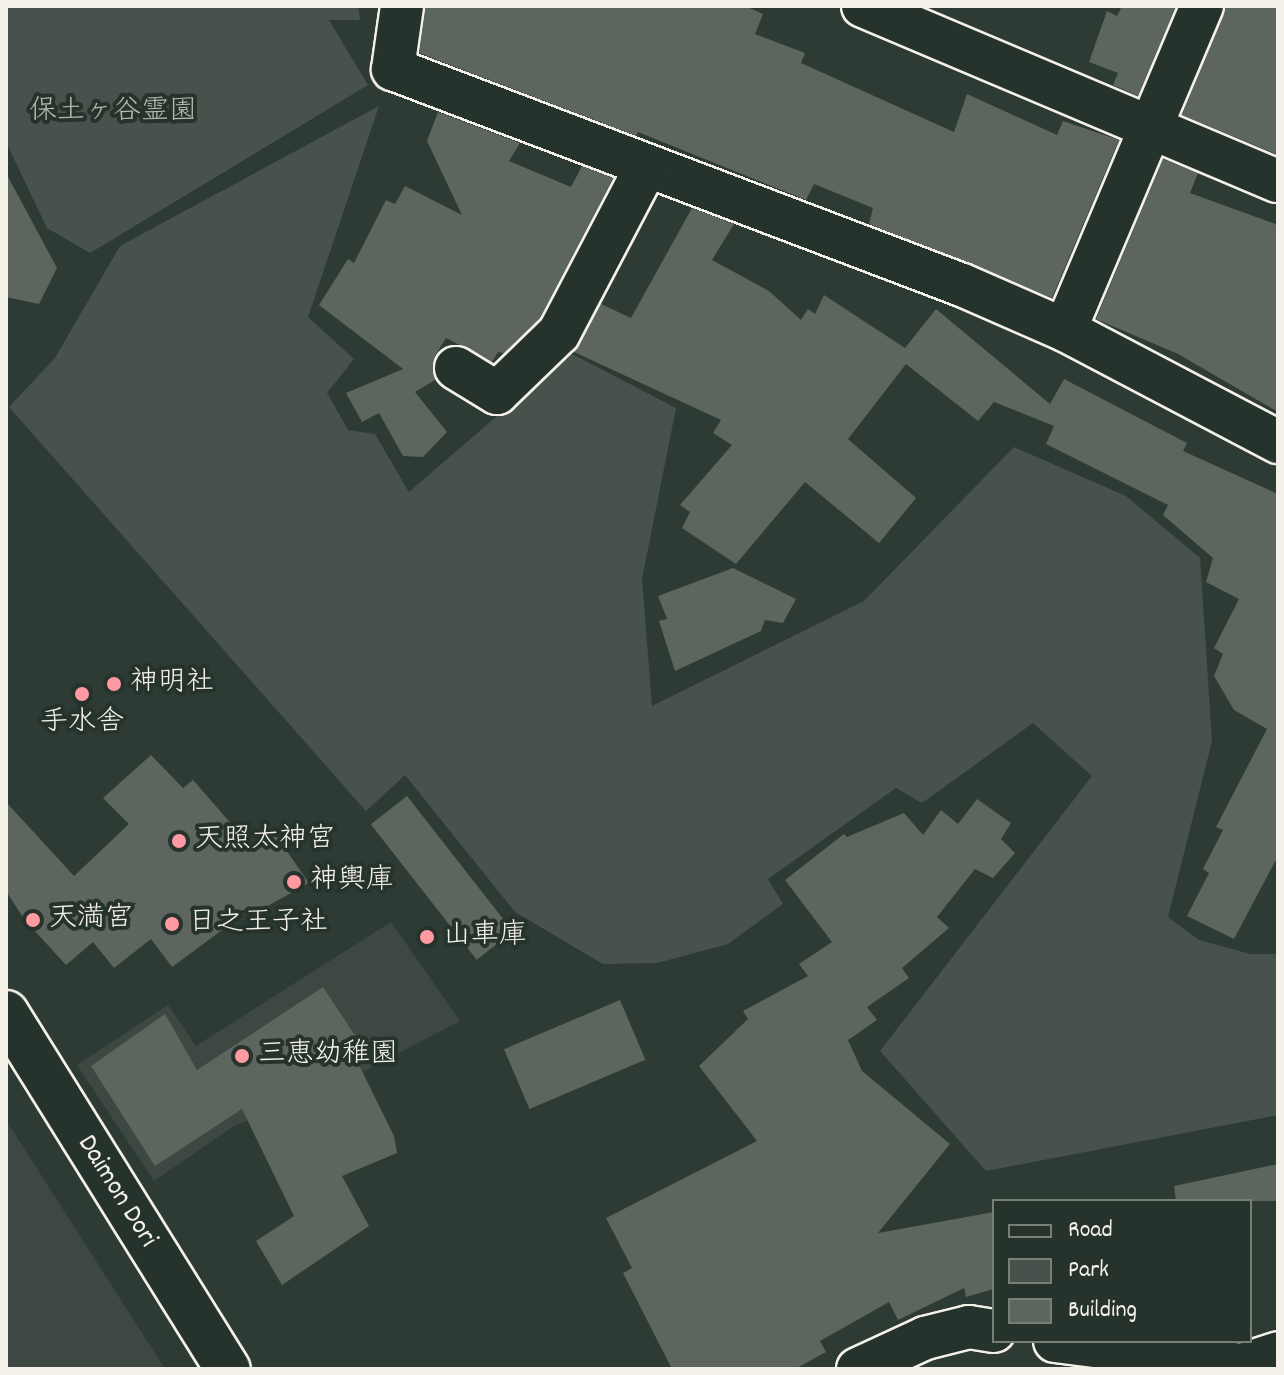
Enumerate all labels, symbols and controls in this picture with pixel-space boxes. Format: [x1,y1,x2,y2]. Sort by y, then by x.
park label: 保土ヶ谷霊園 [29,96,197,130]
place label: 神明社 [130,667,214,701]
marker: 神明社 [105,675,123,693]
marker: 手水舎 [73,685,91,703]
place label: 手水舎 [40,707,124,741]
place label: 天照太神宮 [195,824,335,858]
marker: 天照太神宮 [170,832,188,850]
place label: 神輿庫 [310,865,394,899]
marker: 神輿庫 [285,873,303,891]
place label: 天満宮 [49,903,133,937]
place label: 日之王子社 [188,907,328,941]
marker: 天満宮 [24,911,42,929]
marker: 日之王子社 [163,915,181,933]
place label: 山車庫 [443,920,527,954]
marker: 山車庫 [418,928,436,946]
place label: 三恵幼稚園 [258,1039,398,1073]
marker: 三恵幼稚園 [233,1047,251,1065]
street label: Daimon Dori [68,1130,164,1254]
legend [992,1199,1252,1343]
text: Road [1068,1214,1113,1248]
text: Park [1068,1254,1109,1288]
text: Building [1068,1294,1137,1328]

